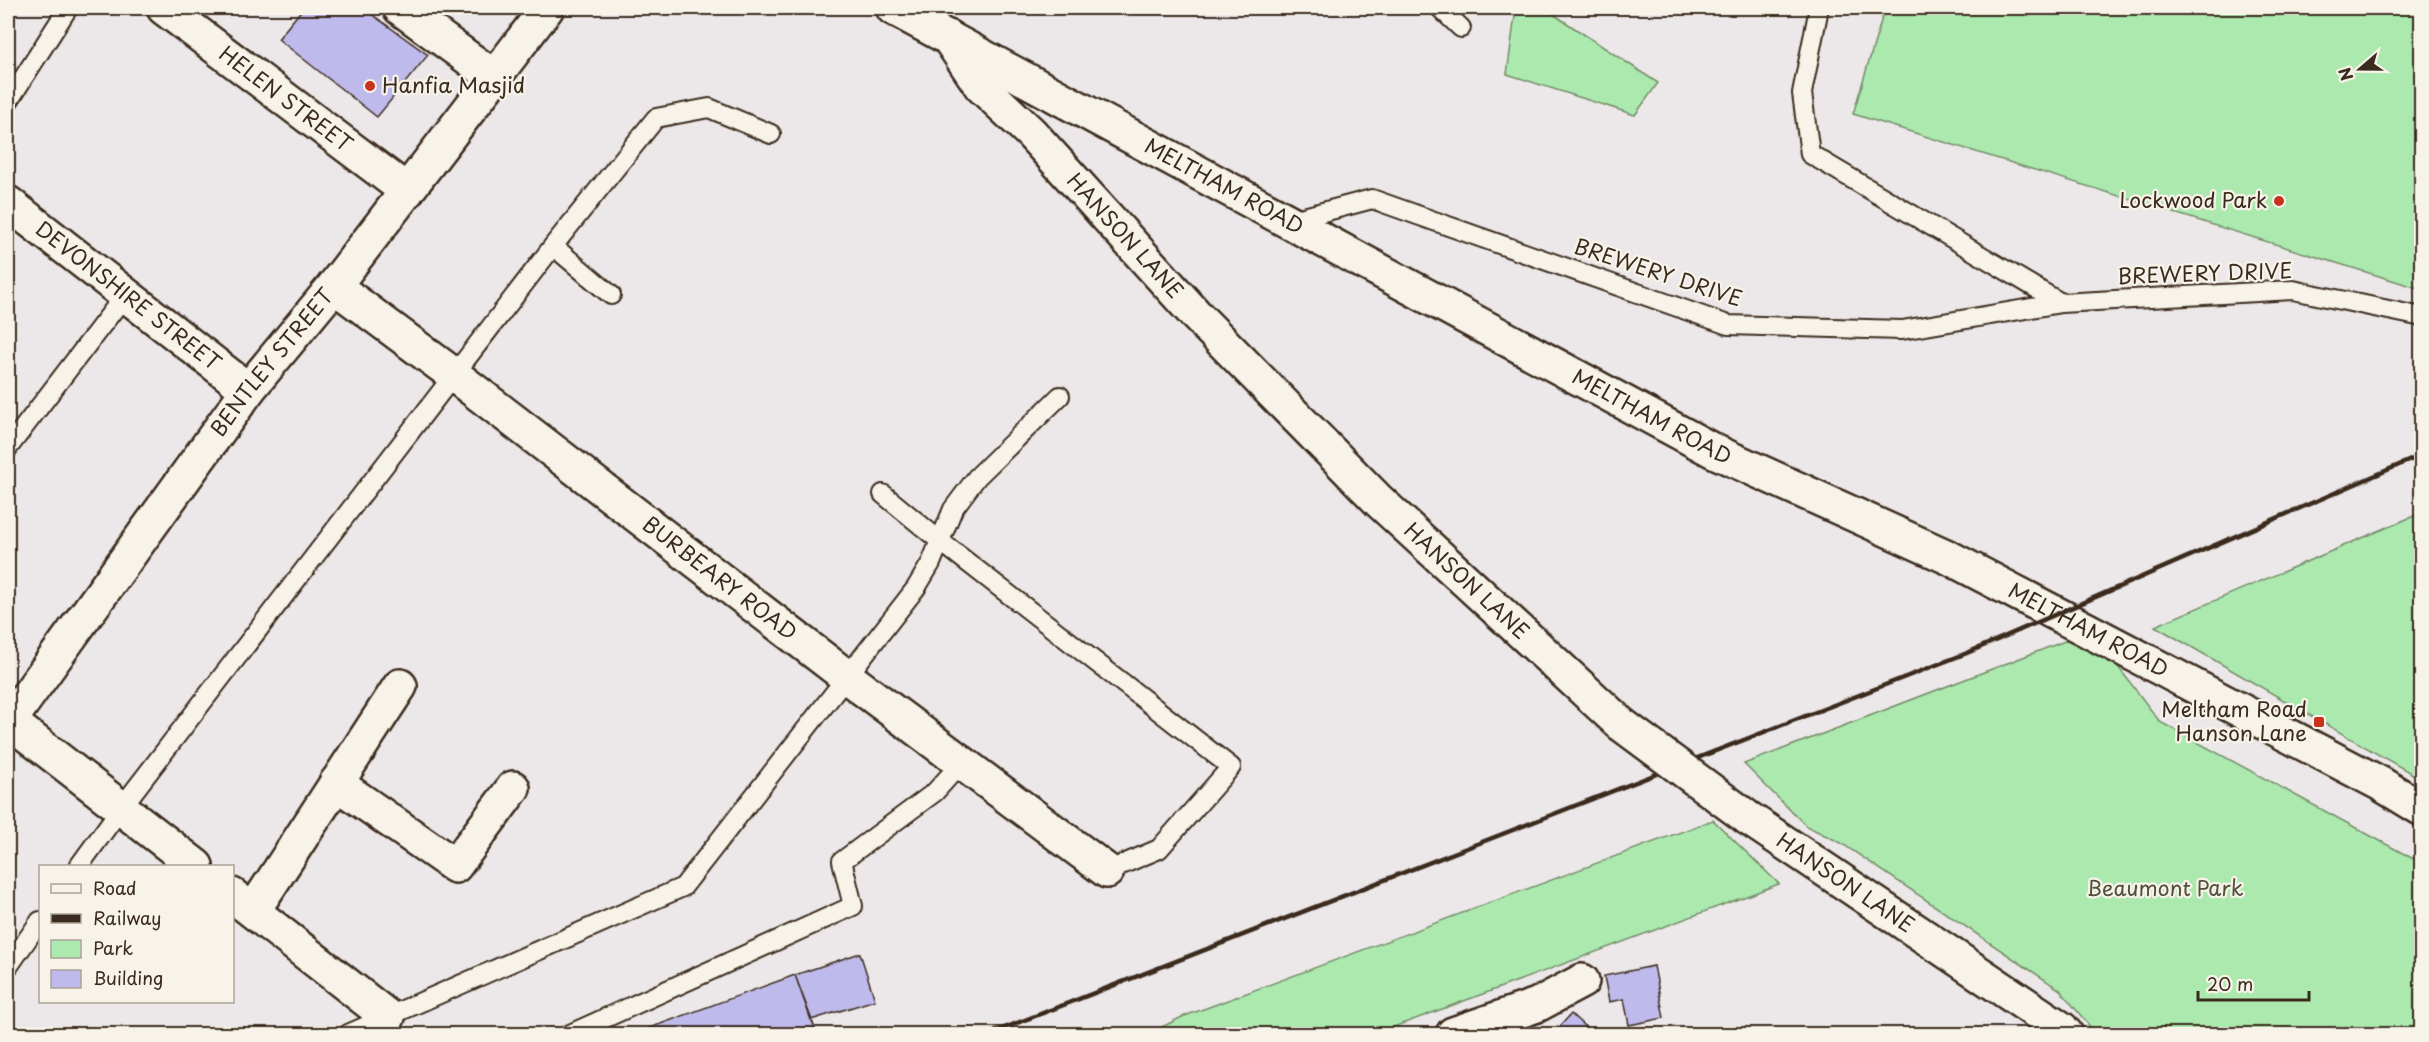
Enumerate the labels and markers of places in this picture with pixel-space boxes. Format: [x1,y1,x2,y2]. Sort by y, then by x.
place label: Hanfia Masjid [382,68,525,100]
marker: Hanfia Masjid [363,79,377,93]
place label: Lockwood Park [2119,183,2267,215]
marker: Lockwood Park [2272,194,2286,208]
place label: Meltham Road Hanson Lane [2161,692,2307,748]
marker: Meltham Road Hanson Lane [2312,715,2326,729]

